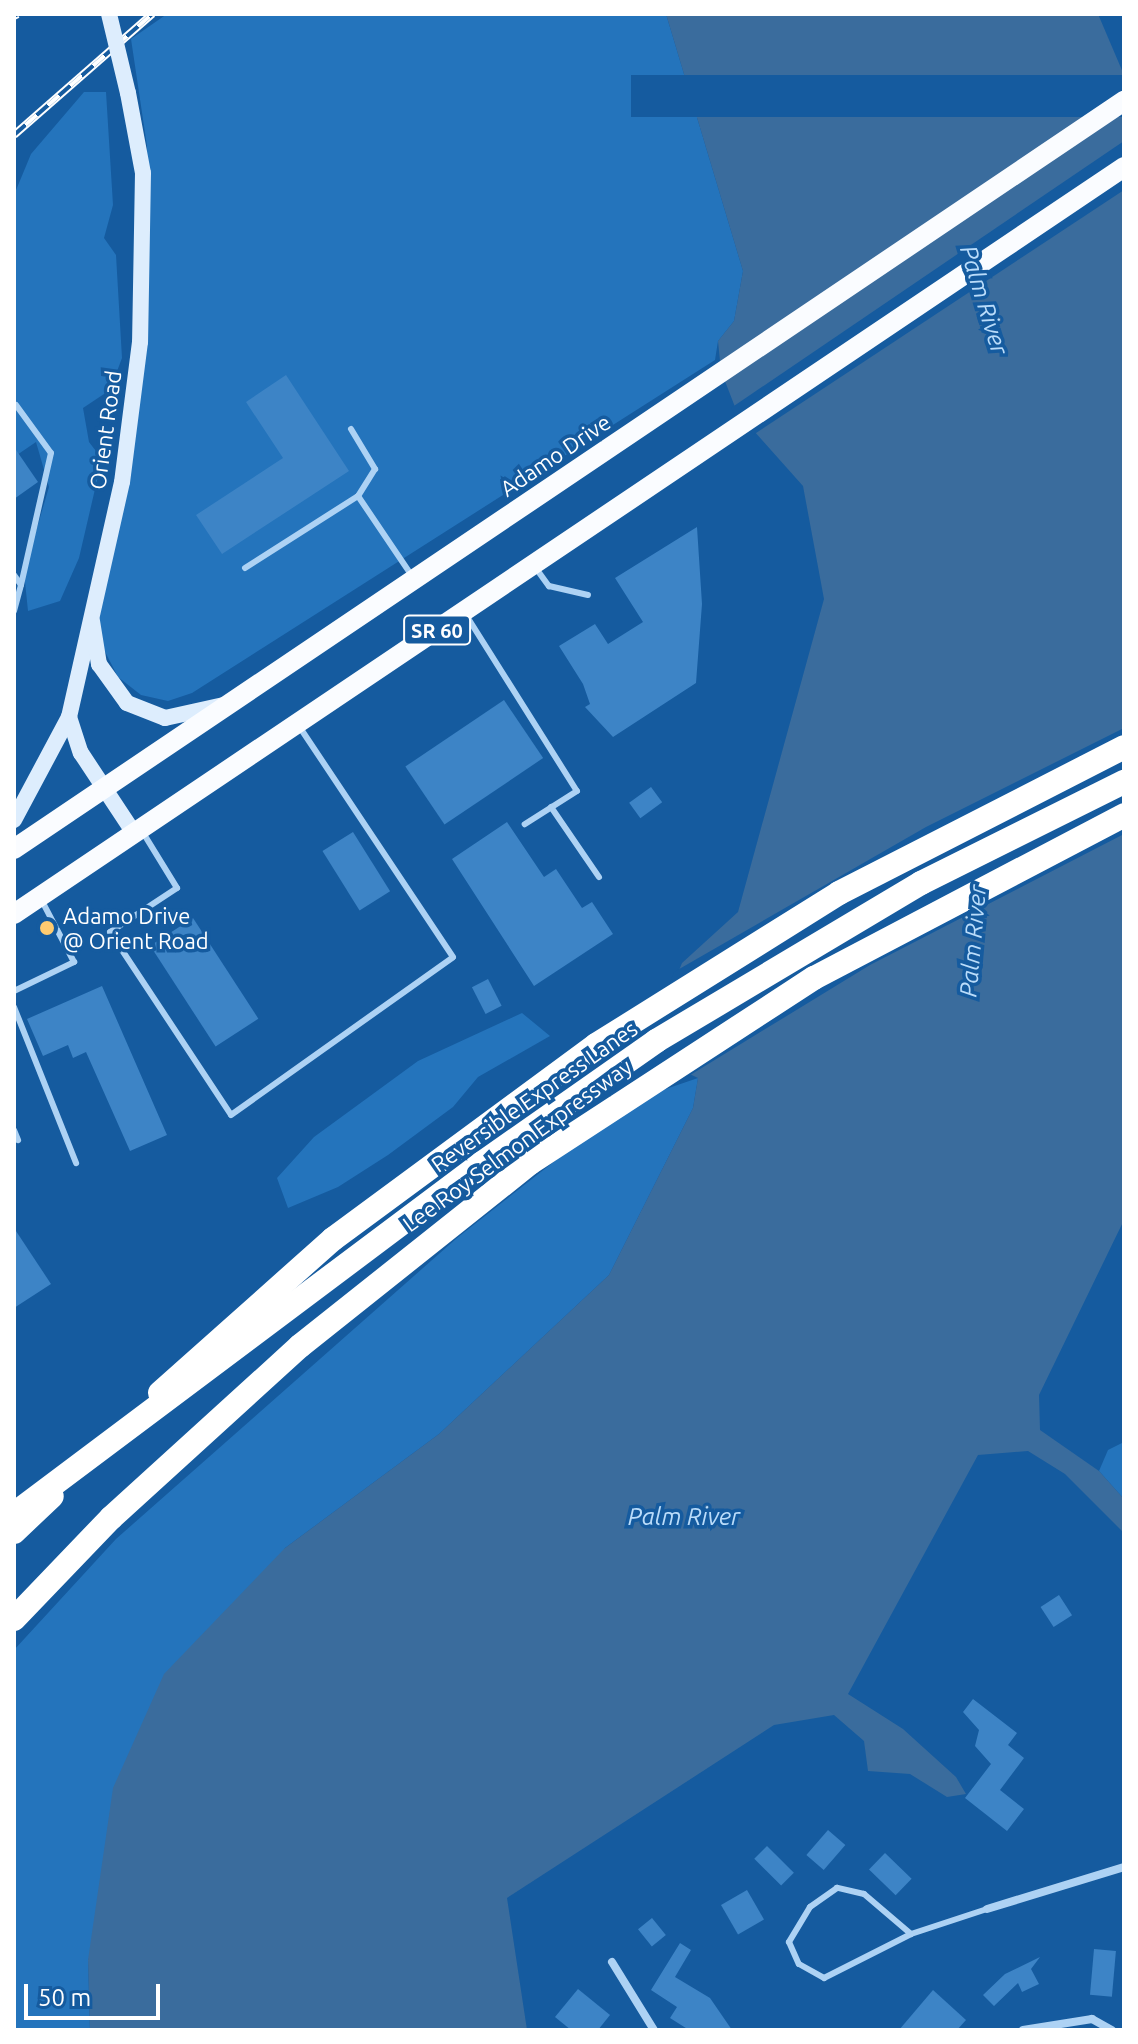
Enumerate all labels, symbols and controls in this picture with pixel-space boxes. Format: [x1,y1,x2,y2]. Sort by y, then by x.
water label: Palm River [954,242,1014,358]
street label: Orient Road [84,369,126,491]
street label: Adamo Drive [495,408,615,502]
road number: SR 60 [403,614,471,646]
water label: Palm River [954,884,992,998]
place label: Adamo Drive @ Orient Road [63,902,209,954]
marker: Adamo Drive @ Orient Road [38,919,56,937]
street label: Reversible Express Lanes [426,1015,642,1177]
street label: Lee Roy Selmon Expressway [397,1053,637,1237]
water label: Palm River [628,1503,740,1531]
scale bar [28,1968,164,2018]
text: 50 m [38,1984,91,2011]

